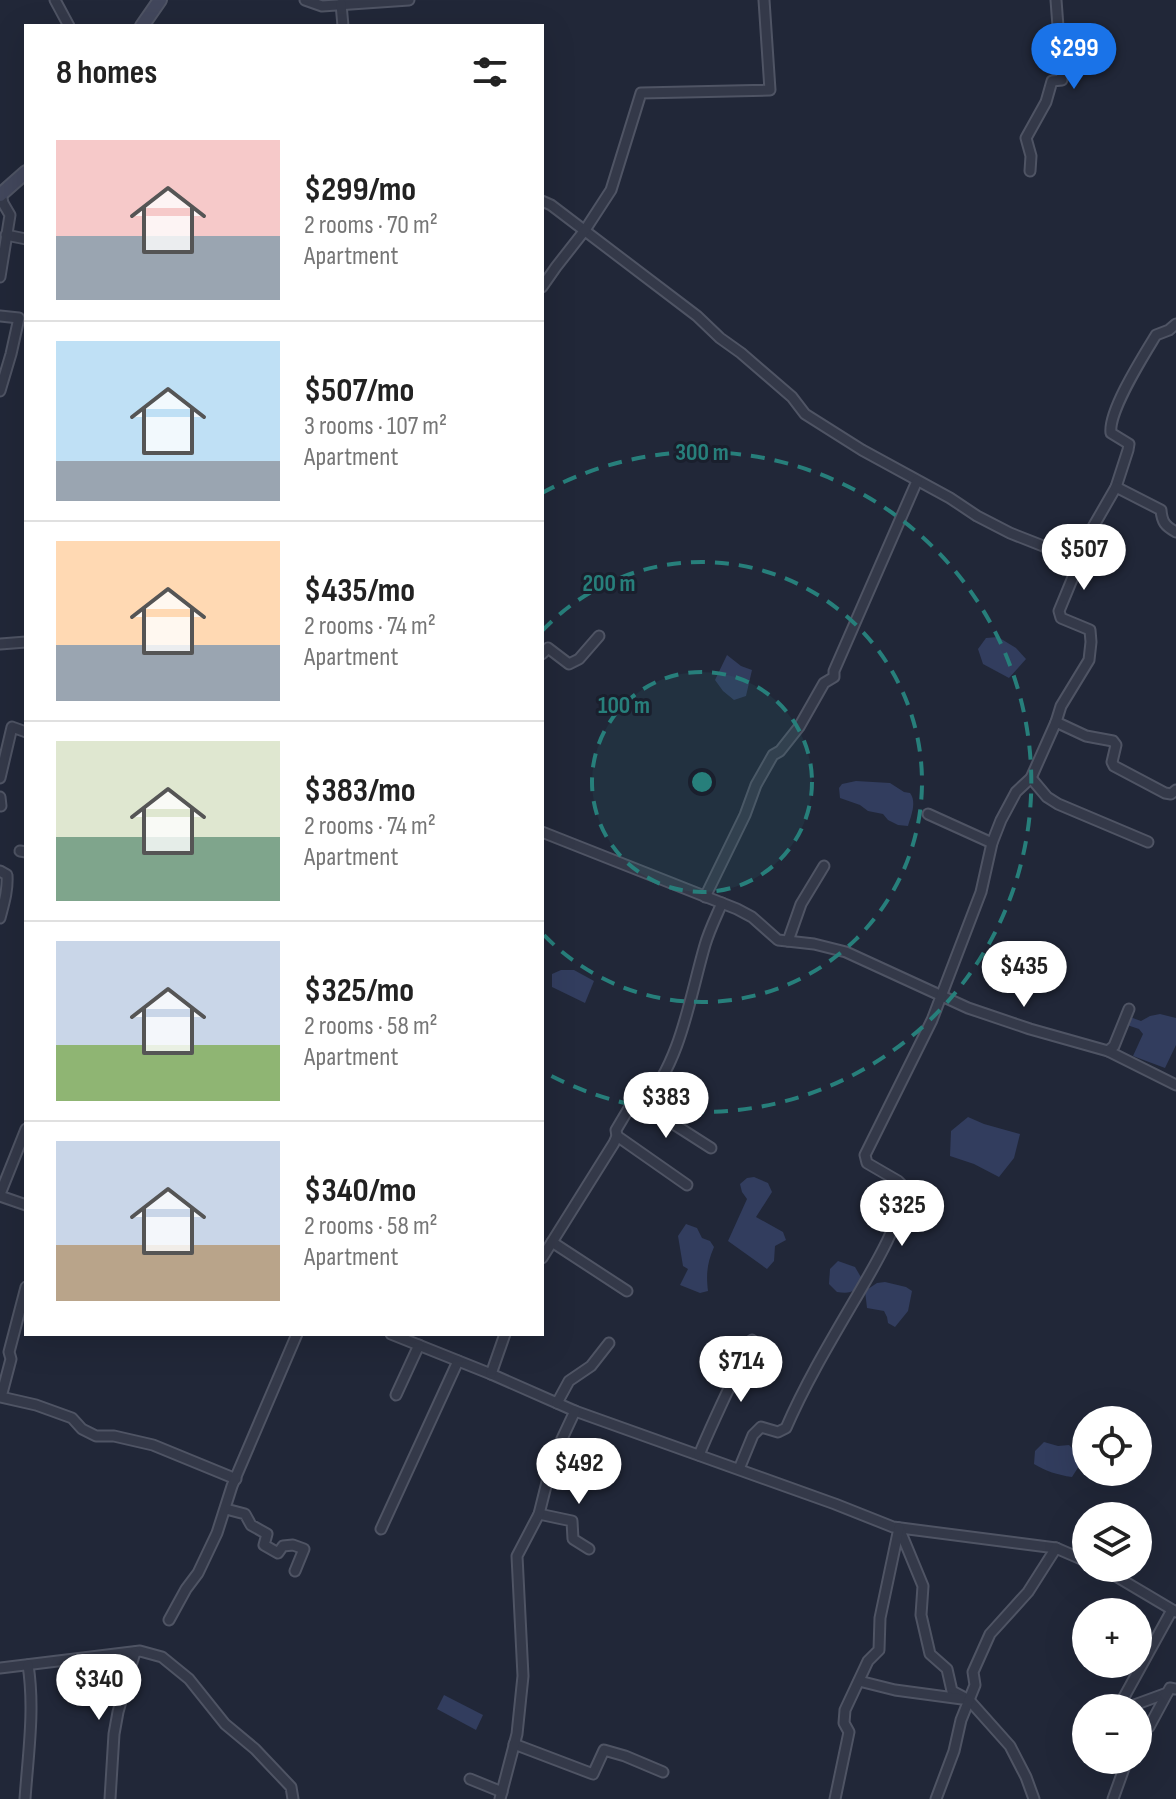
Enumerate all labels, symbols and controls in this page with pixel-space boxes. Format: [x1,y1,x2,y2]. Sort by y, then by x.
pin: $299 [1027,23,1121,91]
text: $299 [1049,33,1099,64]
icon: filters [468,50,512,94]
text: 8 homes [56,52,157,93]
text: $299/mo [304,169,416,210]
icon: home [120,172,216,268]
text: 2 rooms · 70 m² [304,210,438,241]
text: Apartment [304,241,398,272]
text: $507/mo [304,370,414,411]
icon: home [120,373,216,469]
text: 3 rooms · 107 m² [304,411,447,442]
text: 300 m [675,438,729,467]
text: Apartment [304,442,398,473]
pin: $507 [1037,524,1131,592]
text: $507 [1060,534,1108,565]
text: 200 m [582,569,636,598]
text: $435/mo [304,570,415,611]
icon: home [120,573,216,669]
text: 2 rooms · 74 m² [304,611,436,642]
text: Apartment [304,642,398,673]
text: 100 m [598,691,650,720]
centre of rings [688,768,716,796]
text: $383/mo [304,770,416,811]
icon: home [120,773,216,869]
text: 2 rooms · 74 m² [304,811,436,842]
text: Apartment [304,842,398,873]
pin: $435 [977,941,1071,1009]
text: $435 [1000,951,1048,982]
text: $325/mo [304,970,414,1011]
icon: home [120,973,216,1069]
text: 2 rooms · 58 m² [304,1011,438,1042]
text: Apartment [304,1042,398,1073]
pin: $383 [619,1072,713,1140]
text: $383 [642,1082,690,1113]
text: $340/mo [304,1170,416,1211]
icon: home [120,1173,216,1269]
pin: $325 [855,1180,949,1248]
text: $325 [878,1190,926,1221]
text: 2 rooms · 58 m² [304,1211,438,1242]
text: Apartment [304,1242,398,1273]
pin: $714 [694,1336,788,1404]
text: $714 [717,1346,765,1377]
map controls [1072,1406,1152,1774]
button: locate [1072,1406,1152,1486]
pin: $492 [532,1438,626,1506]
text: $492 [554,1448,604,1479]
button: layers [1072,1502,1152,1582]
button: + [1072,1598,1152,1678]
pin: $340 [52,1654,146,1722]
text: $340 [74,1664,124,1695]
button: − [1072,1694,1152,1774]

